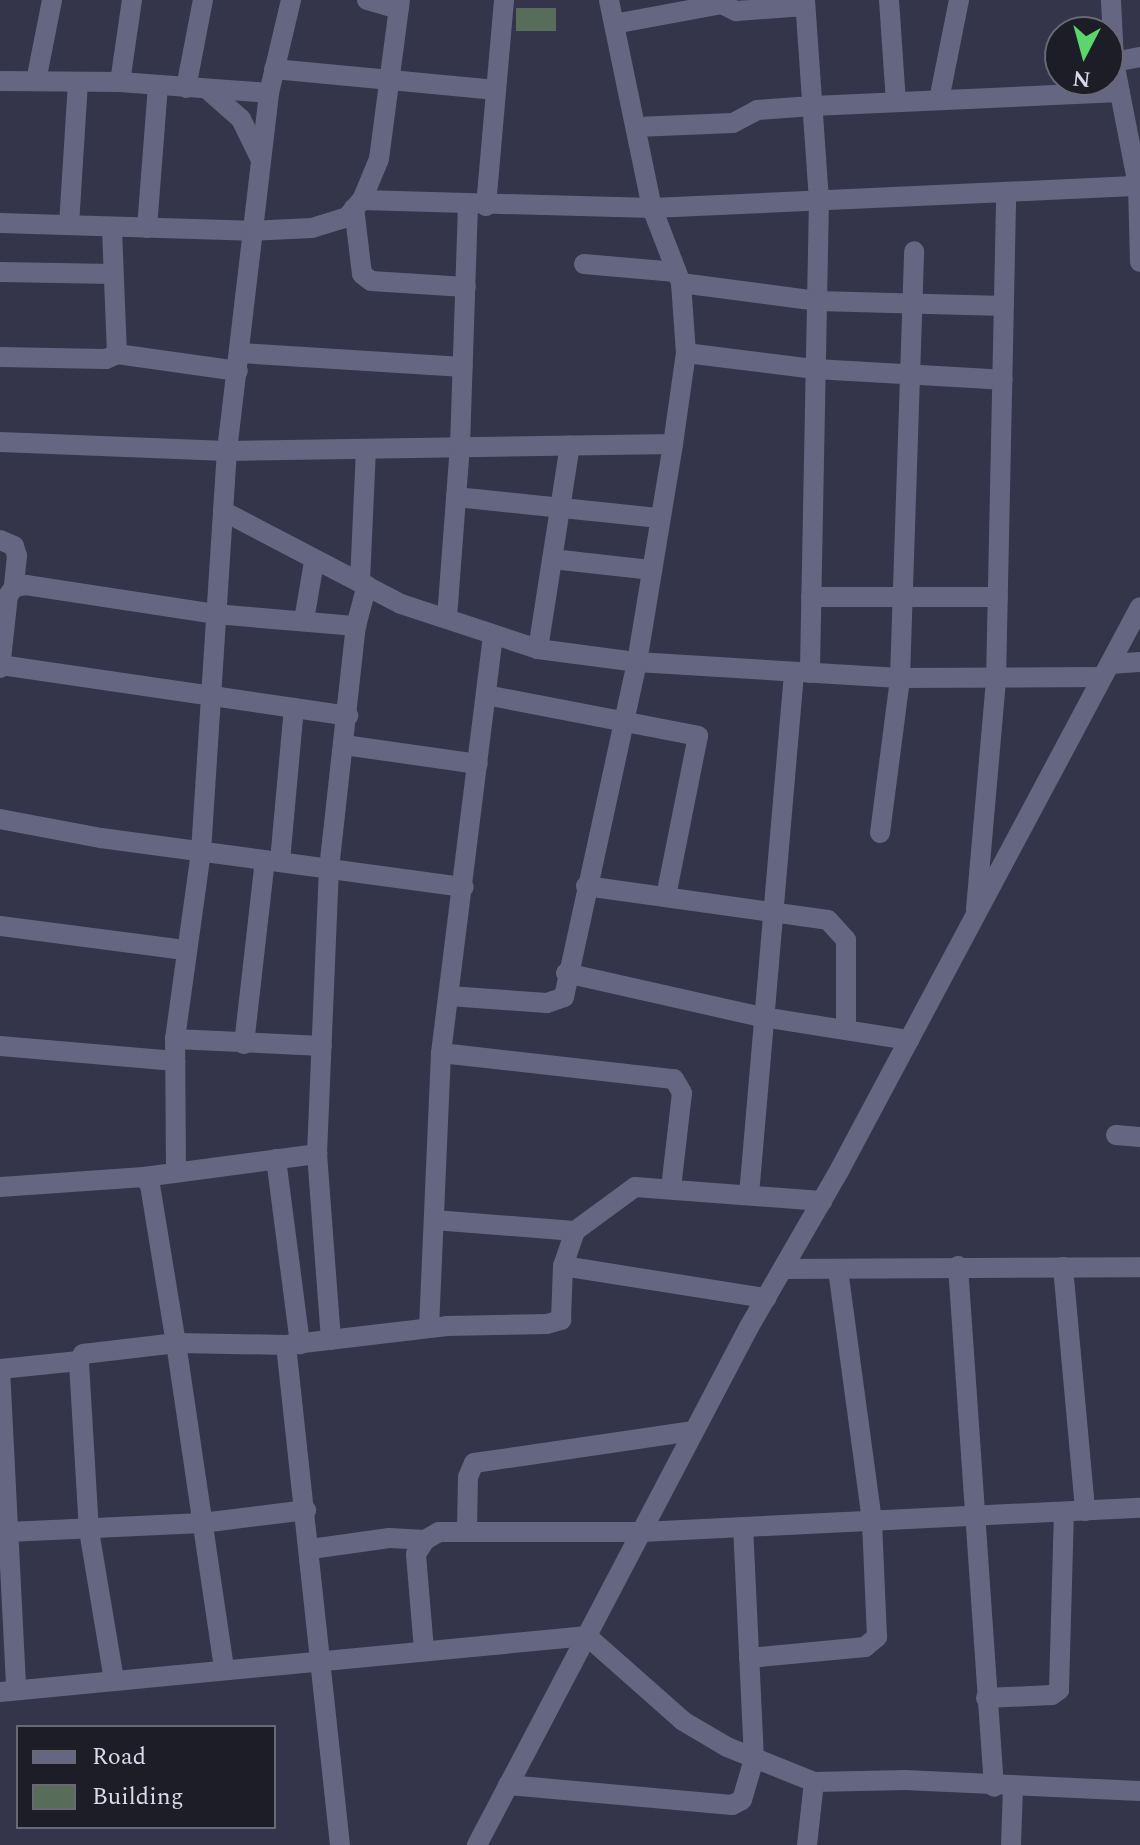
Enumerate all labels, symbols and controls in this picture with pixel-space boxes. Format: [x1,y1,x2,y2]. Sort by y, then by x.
north arrow [1044,16,1124,96]
text: N [1071,61,1092,96]
legend [16,1725,276,1829]
text: Road [92,1739,146,1775]
text: Building [92,1779,184,1815]

